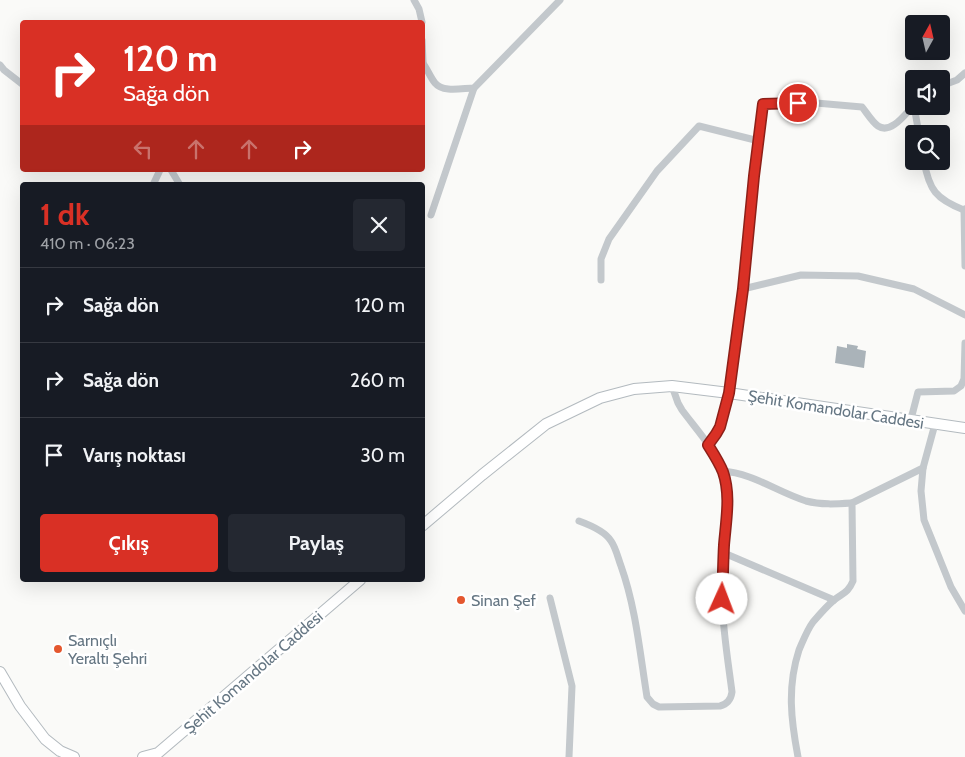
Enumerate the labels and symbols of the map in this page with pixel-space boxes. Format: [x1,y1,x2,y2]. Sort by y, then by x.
north arrow [905,15,950,60]
pin [777,82,819,124]
street label: Şehit Komandolar Caddesi [747,386,925,433]
position arrow [695,572,747,624]
place label: Sinan Şef [471,591,536,610]
marker: Sinan Şef [455,594,467,606]
street label: Şehit Komandolar Caddesi [180,607,327,738]
place label: Sarnıçlı Yeraltı Şehri [67,631,147,668]
marker: Sarnıçlı Yeraltı Şehri [52,643,64,655]

